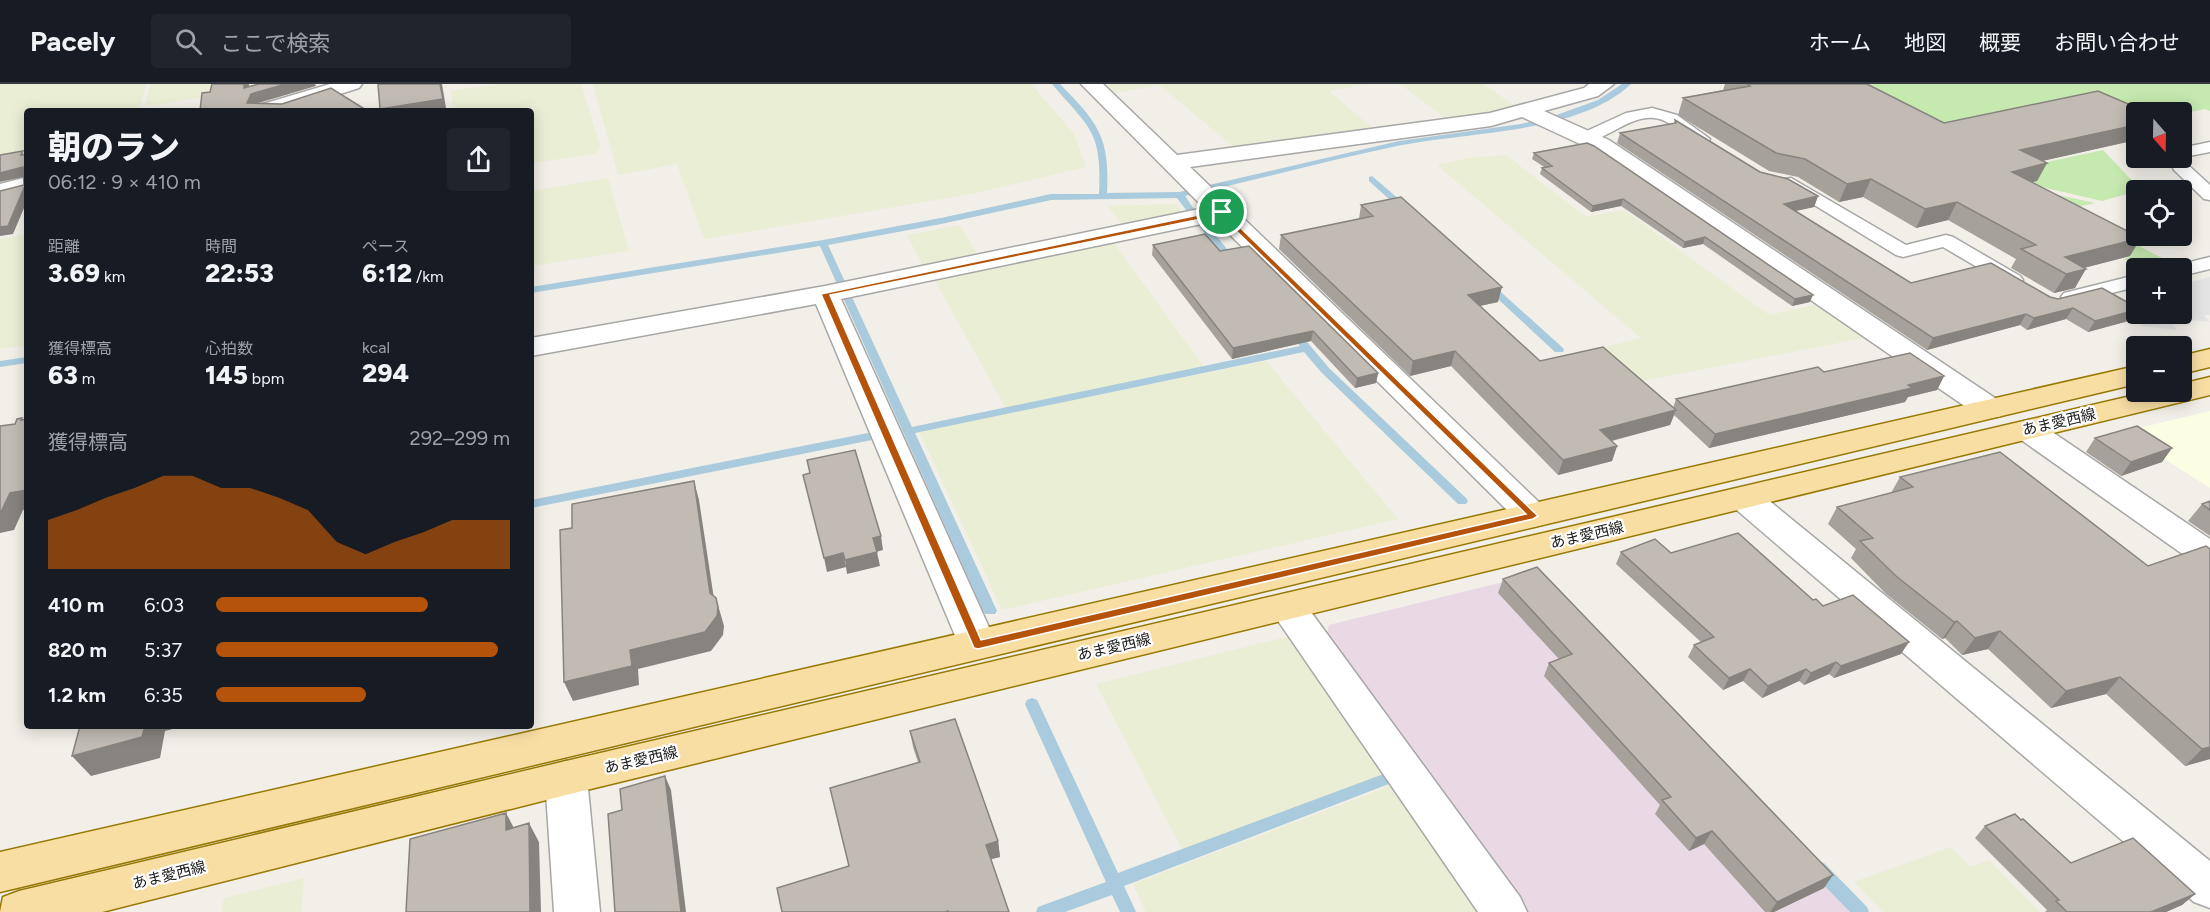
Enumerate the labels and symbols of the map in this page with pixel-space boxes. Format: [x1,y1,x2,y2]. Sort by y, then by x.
north arrow [2126,102,2192,168]
pin [1196,186,1247,237]
street label: あま愛西線 [2020,405,2098,439]
street label: あま愛西線 [1548,518,1626,552]
street label: あま愛西線 [1075,630,1153,664]
street label: あま愛西線 [602,743,680,777]
street label: あま愛西線 [130,857,208,893]

